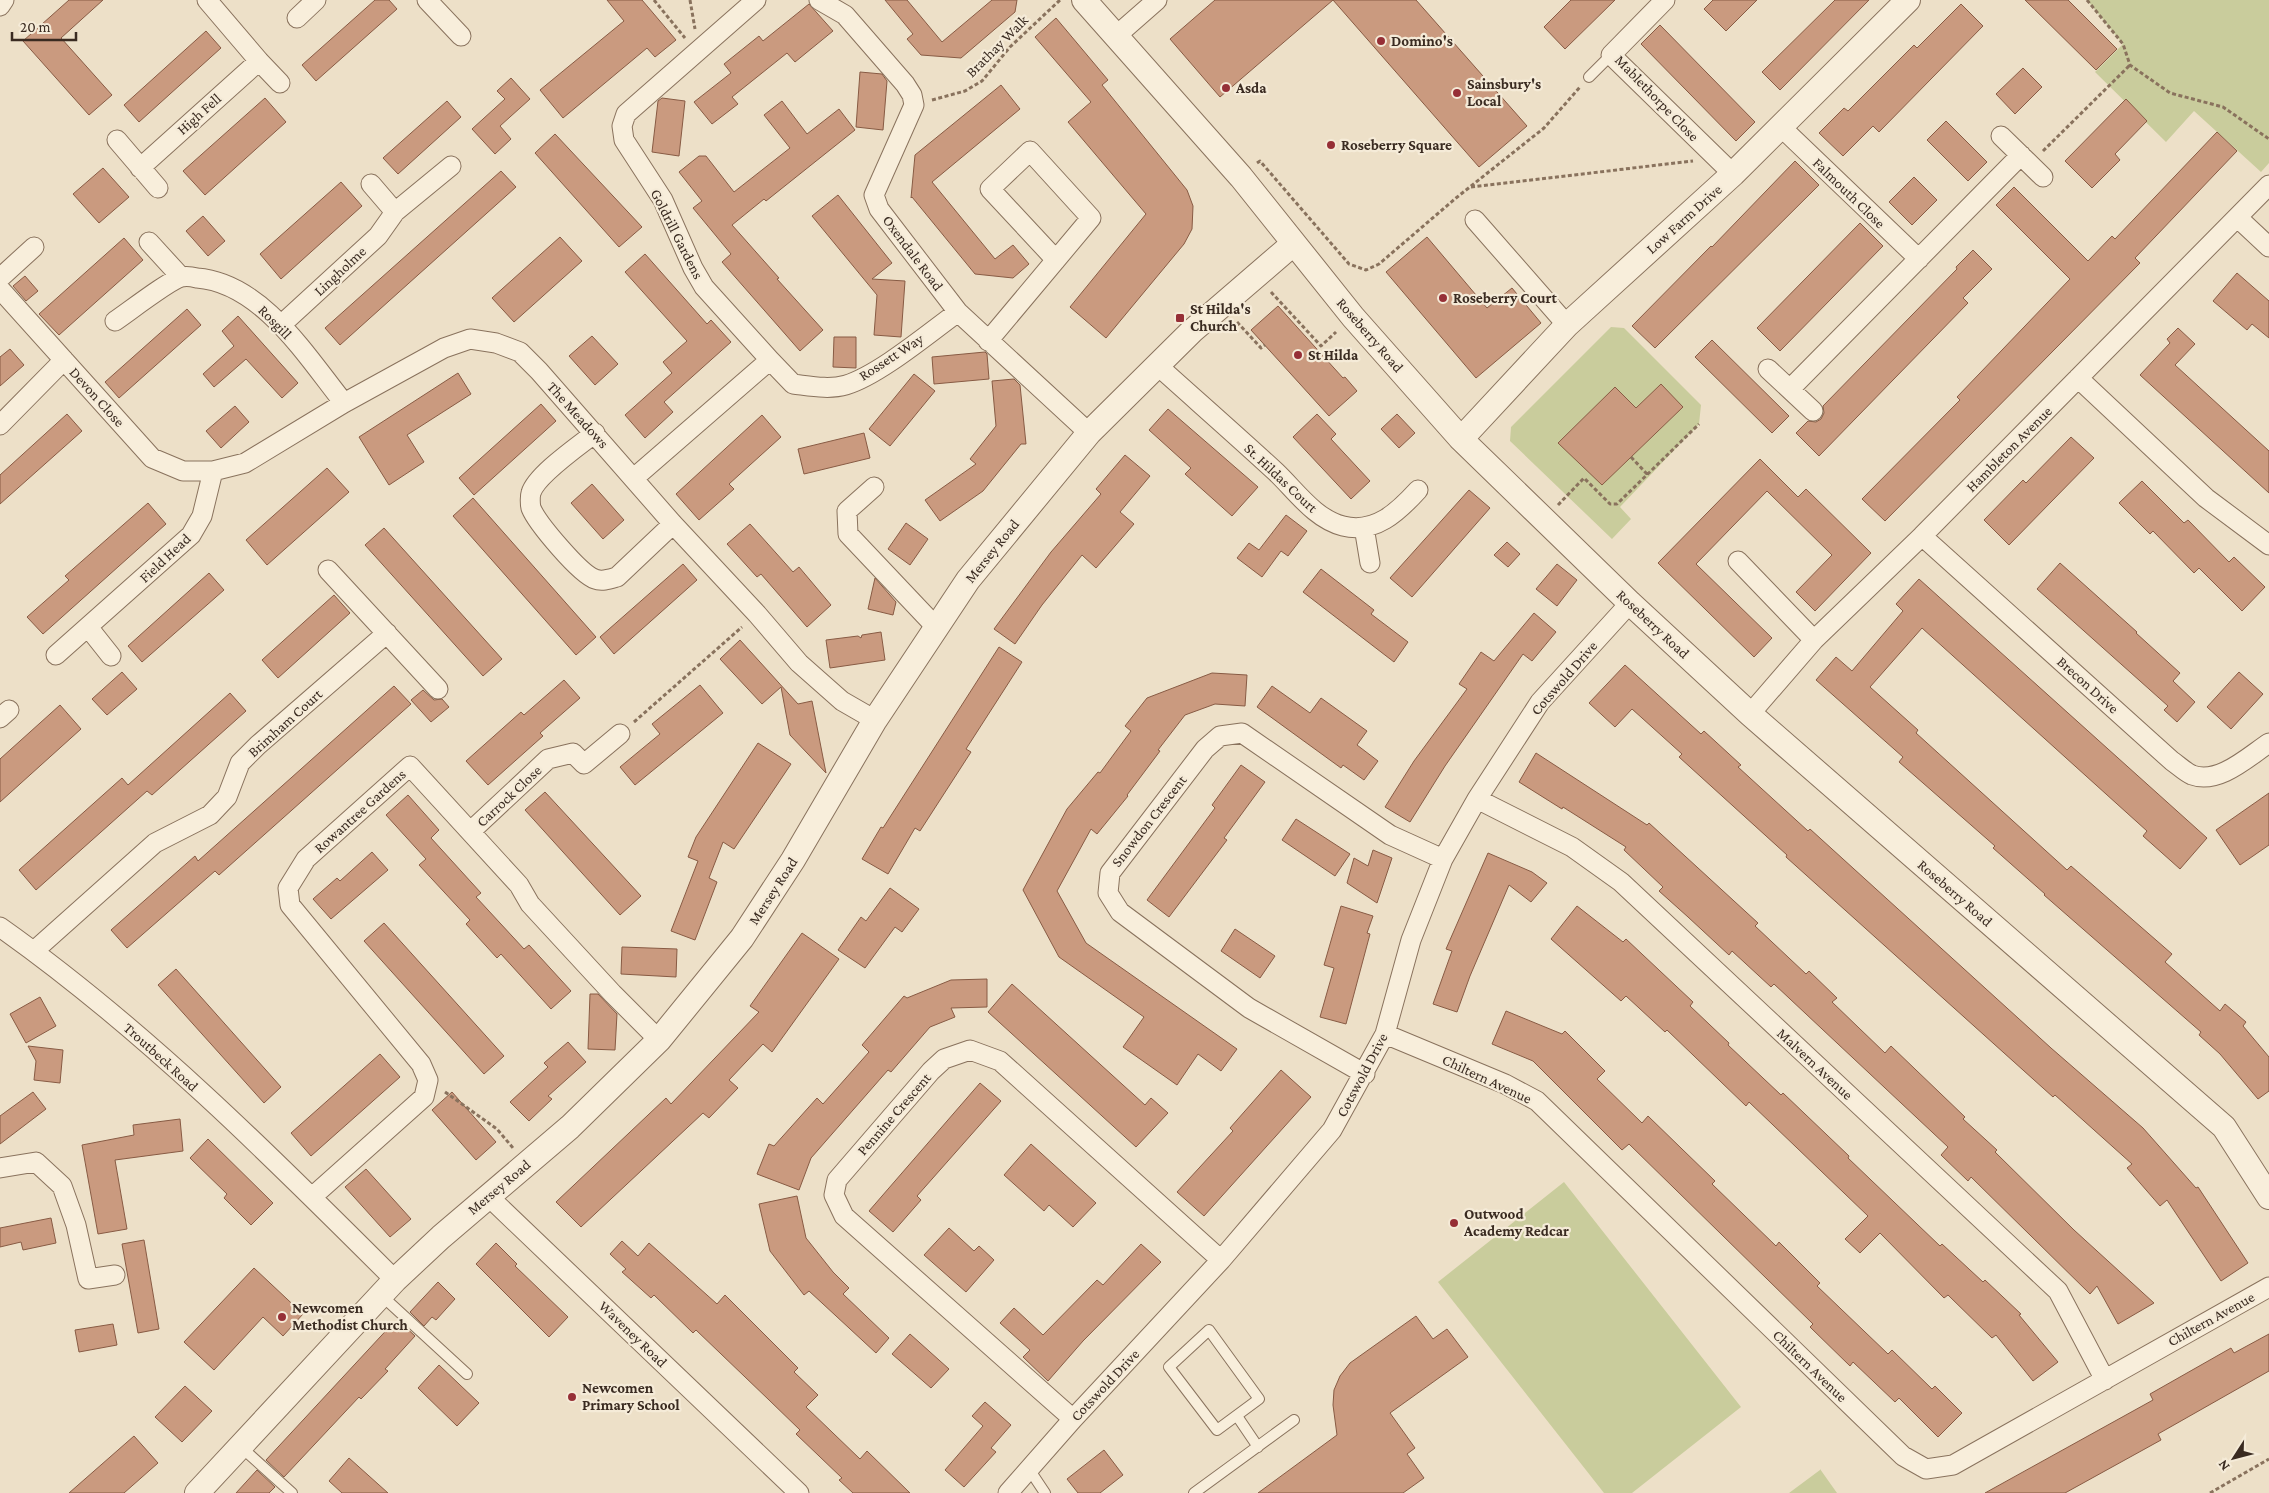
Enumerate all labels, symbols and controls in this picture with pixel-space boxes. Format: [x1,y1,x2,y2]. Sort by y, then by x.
scale bar [12,10,76,42]
street label: Brathay Walk [963,11,1033,81]
text: 20 m [20,19,51,35]
place label: Domino's [1391,33,1453,49]
marker: Domino's [1375,35,1387,47]
street label: Mablethorpe Close [1611,52,1702,145]
place label: Sainsbury's Local [1467,76,1541,109]
place label: Asda [1235,80,1267,96]
marker: Asda [1220,82,1232,94]
marker: Sainsbury's Local [1451,87,1463,99]
street label: High Fell [174,90,225,139]
place label: Roseberry Square [1341,137,1452,153]
marker: Roseberry Square [1325,139,1337,151]
street label: Falmouth Close [1810,155,1889,232]
street label: Low Farm Drive [1643,181,1725,257]
street label: Goldrill Gardens [647,186,707,282]
street label: Oxendale Road [880,212,947,294]
street label: Lingholme [311,243,370,300]
place label: Roseberry Court [1453,290,1557,306]
marker: Roseberry Court [1437,292,1449,304]
street label: Roseberry Road [1333,295,1407,376]
place label: St Hilda's Church [1190,301,1251,334]
street label: Rosgill [254,302,295,343]
marker: St Hilda's Church [1174,312,1186,324]
street label: Rossett Way [856,330,927,385]
place label: St Hilda [1308,347,1359,363]
marker: St Hilda [1292,349,1304,361]
street label: Devon Close [66,364,128,430]
street label: The Meadows [544,379,612,452]
street label: Hambleton Avenue [1963,403,2055,495]
street label: St. Hildas Court [1241,440,1322,517]
street label: Mersey Road [962,516,1023,587]
street label: Field Head [136,530,194,586]
street label: Roseberry Road [1613,586,1693,662]
street label: Cotswold Drive [1528,638,1601,718]
street label: Brecon Drive [2054,653,2122,717]
street label: Brimham Court [245,685,326,760]
street label: Carrock Close [473,762,545,830]
street label: Rowantree Gardens [311,766,409,856]
street label: Snowdon Crescent [1108,771,1190,870]
street label: Mersey Road [745,854,802,928]
street label: Roseberry Road [1914,856,1995,930]
street label: Troutbeck Road [121,1019,201,1095]
street label: Malvern Avenue [1774,1025,1856,1103]
street label: Cotswold Drive [1333,1030,1391,1120]
street label: Chiltern Avenue [1440,1051,1535,1107]
street label: Pennine Crescent [854,1069,935,1158]
street label: Mersey Road [464,1156,534,1219]
place label: Outwood Academy Redcar [1463,1206,1569,1239]
marker: Outwood Academy Redcar [1448,1217,1460,1229]
street label: Chiltern Avenue [2165,1288,2257,1349]
street label: Waveney Road [595,1298,670,1371]
place label: Newcomen Methodist Church [292,1300,408,1333]
marker: Newcomen Methodist Church [276,1311,288,1323]
street label: Chiltern Avenue [1770,1327,1851,1406]
street label: Cotswold Drive [1068,1345,1143,1424]
place label: Newcomen Primary School [582,1380,680,1413]
marker: Newcomen Primary School [566,1391,578,1403]
north arrow [2209,1433,2259,1483]
text: N [2214,1457,2233,1474]

